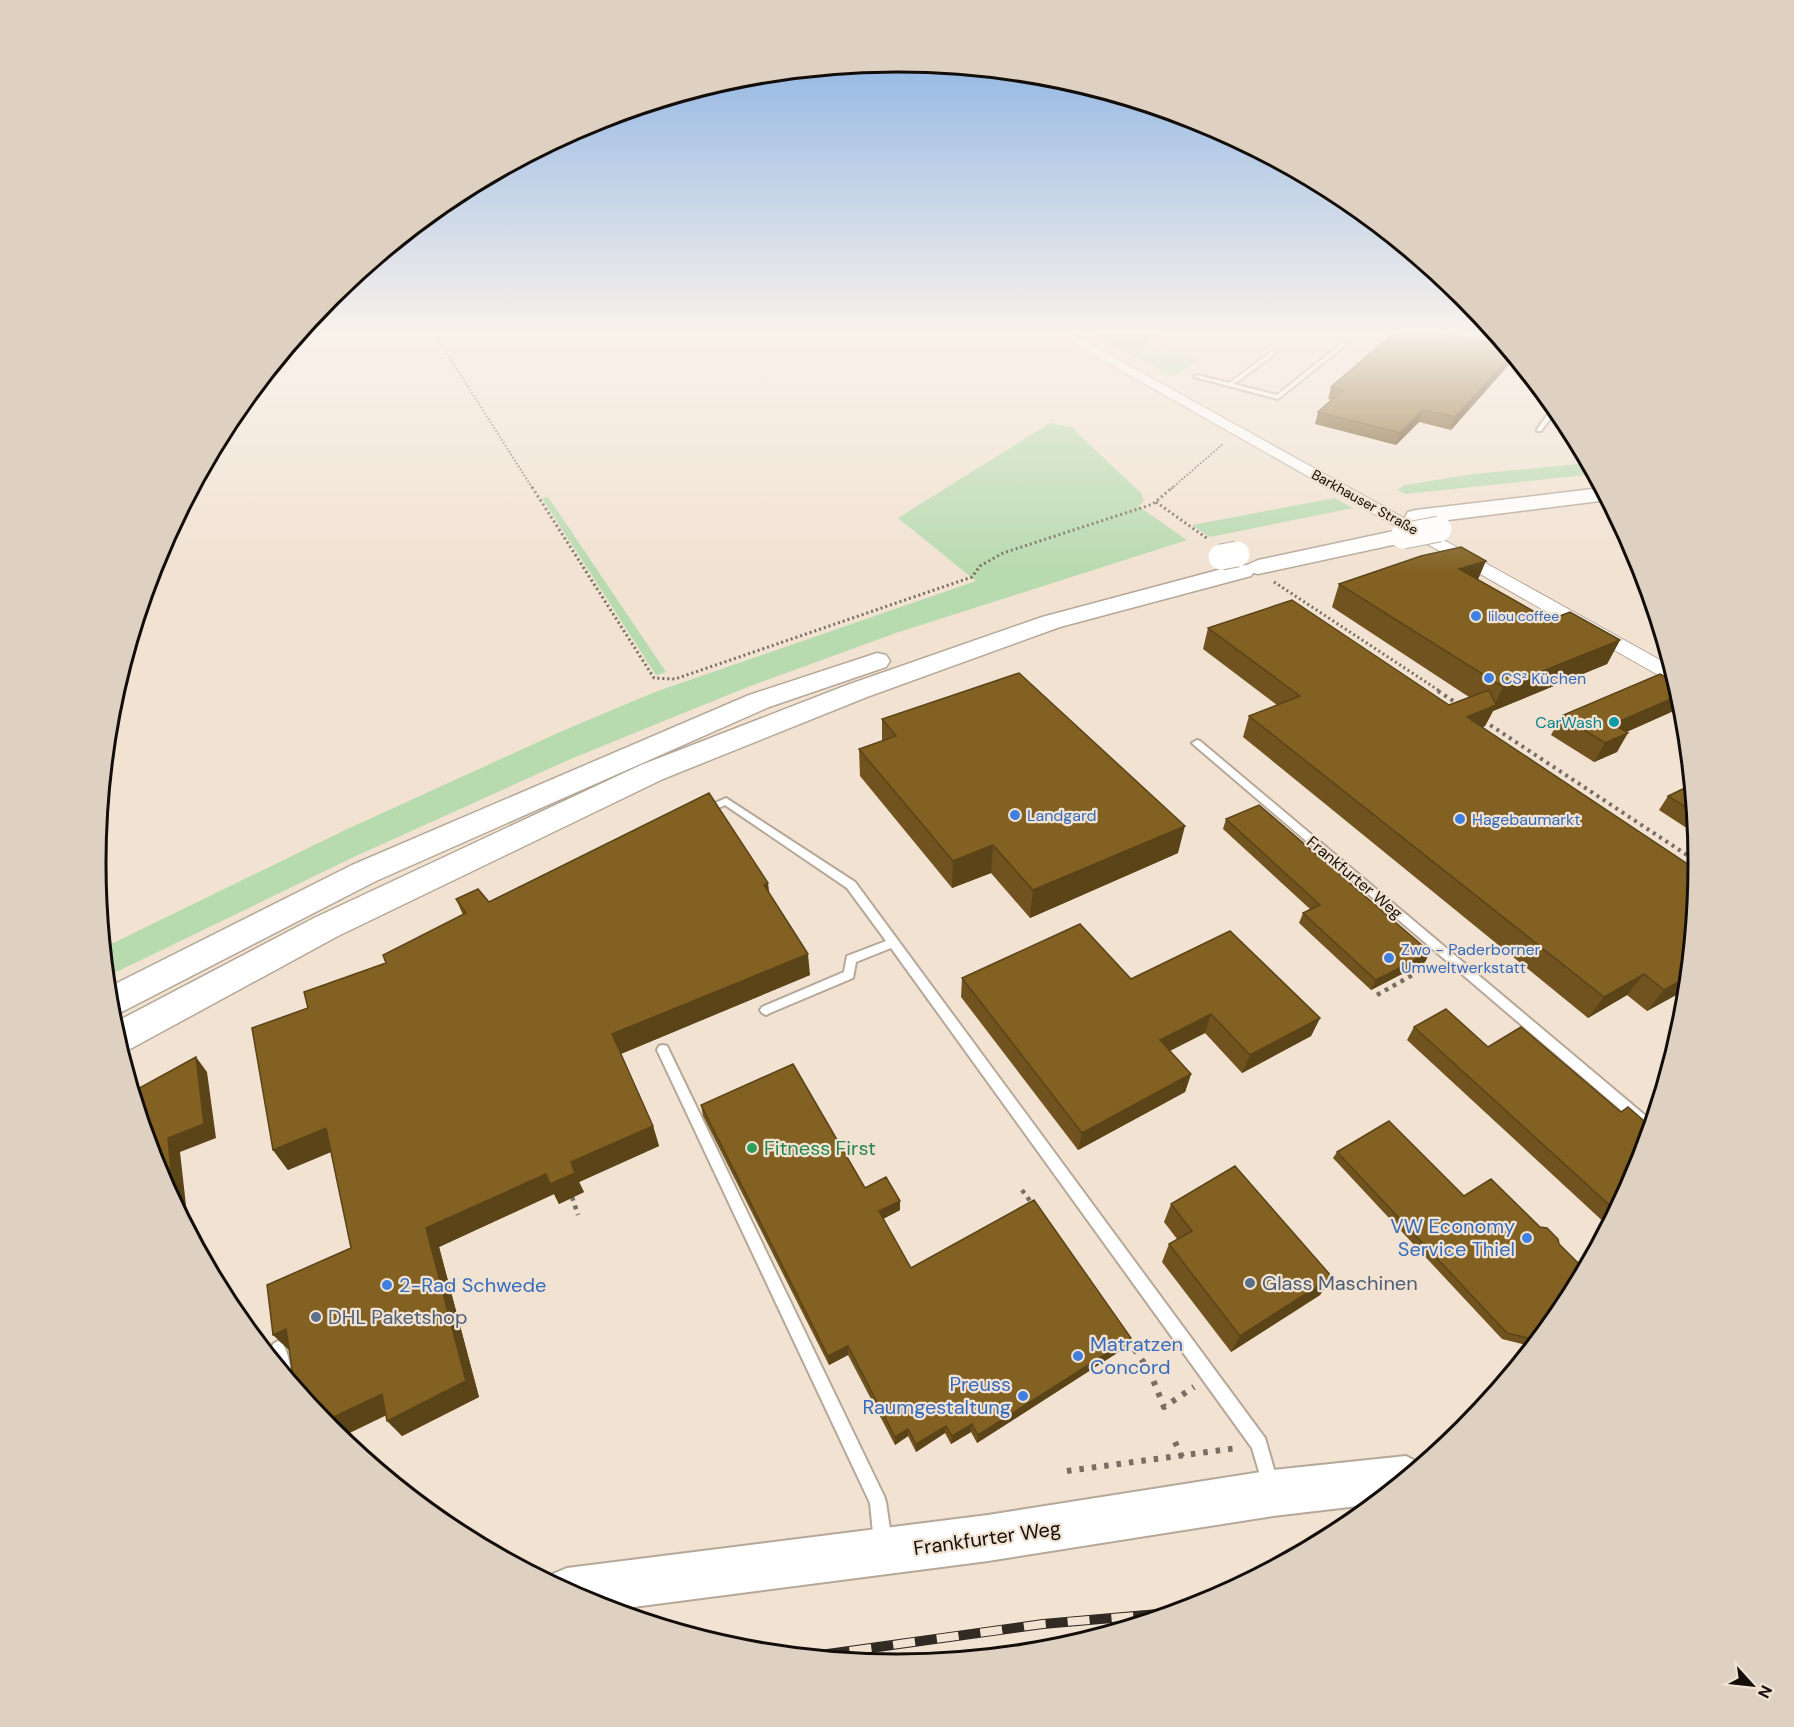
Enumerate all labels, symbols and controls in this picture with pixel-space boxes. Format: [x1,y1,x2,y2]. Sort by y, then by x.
street label: Barkhauser Straße [1308,465,1422,539]
place label: lilou coffee [1488,607,1559,625]
marker: lilou coffee [1469,609,1483,623]
place label: CS² Küchen [1501,668,1586,689]
marker: CS² Küchen [1482,671,1496,685]
place label: CarWash [1535,712,1602,733]
marker: CarWash [1607,715,1621,729]
place label: Landgard [1027,805,1097,826]
marker: Landgard [1008,808,1022,822]
place label: Hagebaumarkt [1472,809,1580,830]
marker: Hagebaumarkt [1453,812,1467,826]
street label: Frankfurter Weg [1302,831,1407,924]
place label: Zwo - Paderborner Umweltwerkstatt [1401,939,1541,978]
marker: Zwo - Paderborner Umweltwerkstatt [1382,951,1396,965]
place label: Fitness First [764,1135,876,1161]
marker: Fitness First [745,1141,759,1155]
place label: VW Economy Service Thiel [1390,1213,1515,1262]
marker: VW Economy Service Thiel [1520,1231,1534,1245]
place label: Glass Maschinen [1262,1270,1418,1296]
place label: 2-Rad Schwede [399,1272,546,1298]
marker: Glass Maschinen [1243,1276,1257,1290]
marker: 2-Rad Schwede [380,1278,394,1292]
place label: DHL Paketshop [328,1304,467,1330]
marker: DHL Paketshop [309,1310,323,1324]
place label: Matratzen Concord [1090,1331,1183,1380]
marker: Matratzen Concord [1071,1349,1085,1363]
place label: Preuss Raumgestaltung [862,1371,1011,1420]
marker: Preuss Raumgestaltung [1016,1389,1030,1403]
street label: Frankfurter Weg [912,1515,1062,1561]
north arrow [1722,1655,1782,1715]
text: N [1753,1682,1777,1702]

